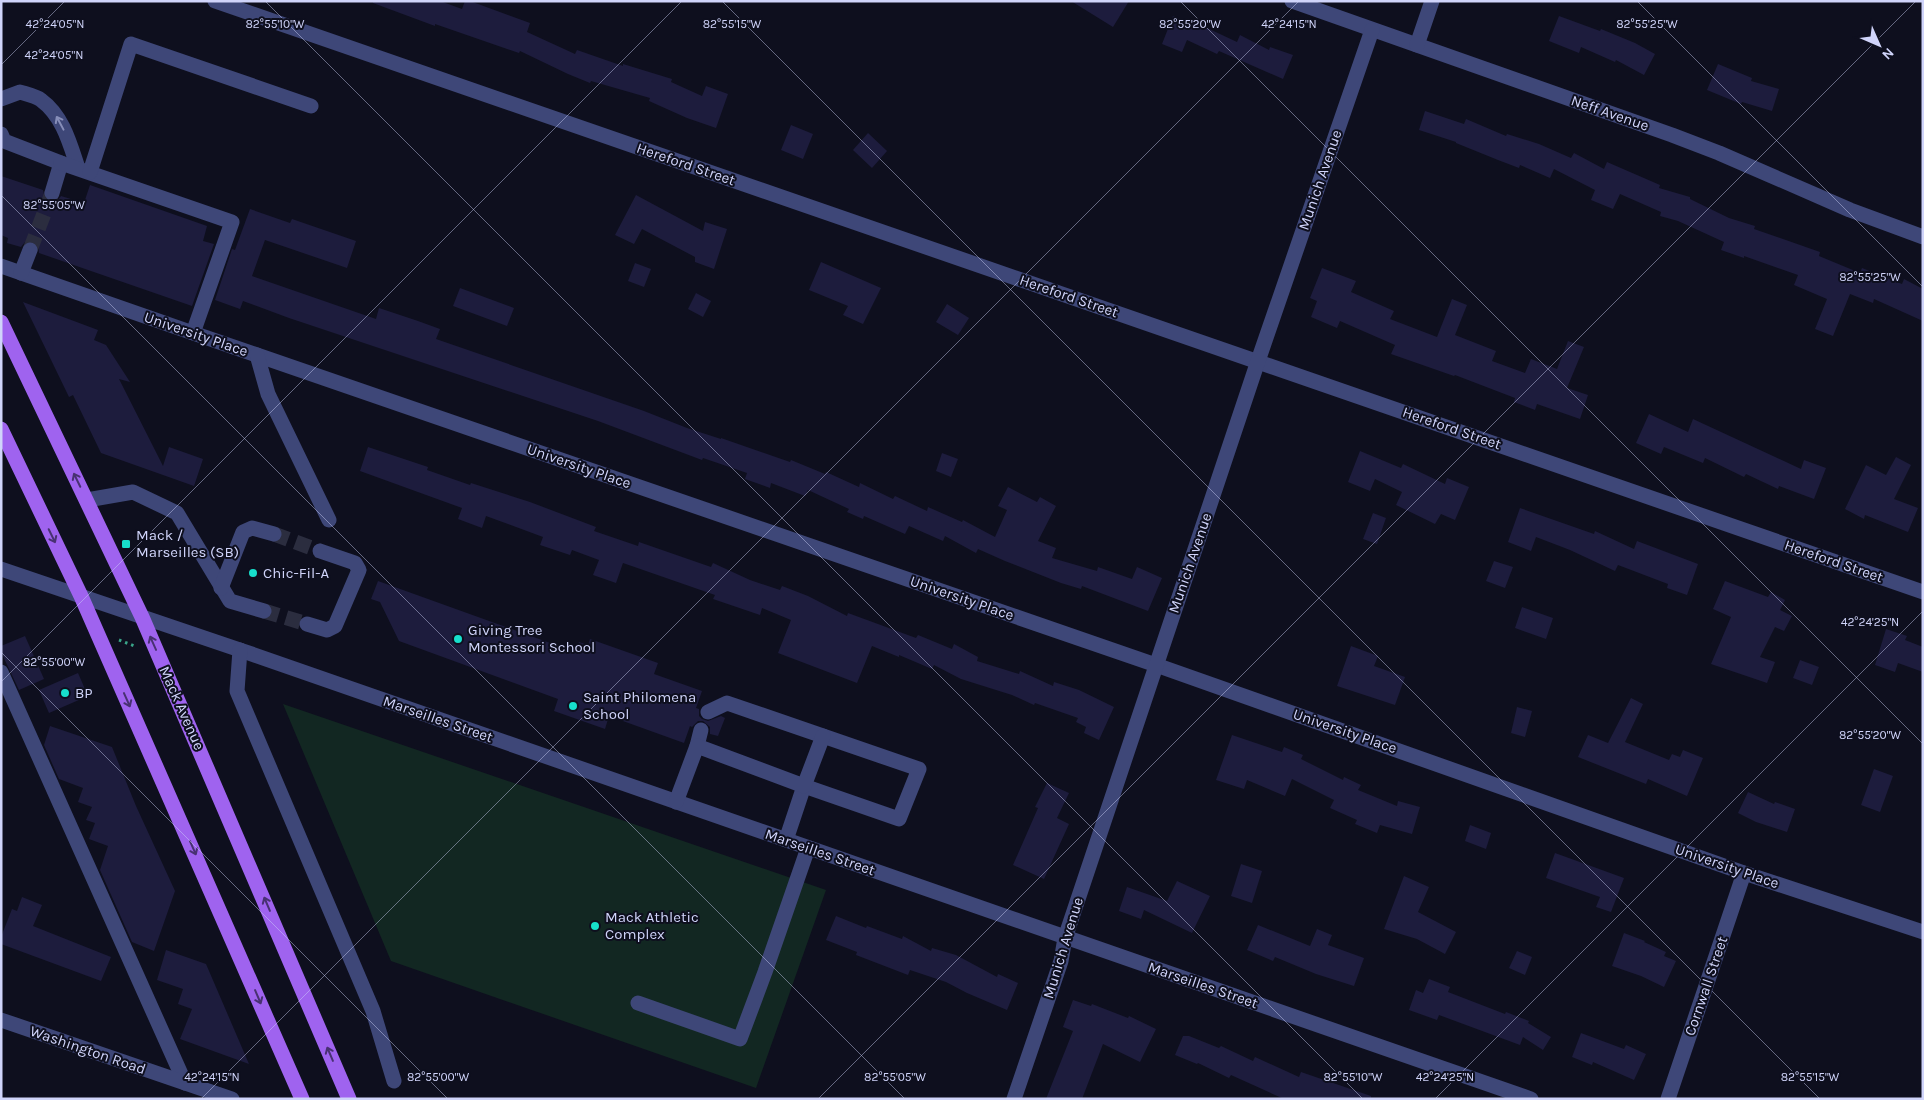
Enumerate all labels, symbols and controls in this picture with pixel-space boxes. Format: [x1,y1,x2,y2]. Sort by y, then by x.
text: 42°24'05"N [26,17,84,31]
text: 82°55'10"W [245,17,305,31]
text: 82°55'15"W [703,17,762,31]
text: 82°55'20"W [1159,17,1221,31]
text: 42°24'15"N [1261,17,1317,31]
text: 82°55'25"W [1616,17,1678,31]
north arrow [1854,20,1904,70]
text: N [1878,44,1897,63]
text: 42°24'05"N [25,48,83,62]
street label: Neff Avenue [1569,91,1651,135]
one-way arrow [55,116,64,131]
street label: Munich Avenue [1294,127,1346,233]
street label: Hereford Street [634,139,738,189]
text: 82°55'05"W [23,198,85,212]
text: 82°55'25"W [1839,270,1901,284]
street label: Hereford Street [1017,271,1121,321]
street label: University Place [142,308,250,360]
street label: Hereford Street [1400,403,1504,453]
street label: University Place [525,440,633,492]
one-way arrow [72,473,82,488]
street label: Munich Avenue [1164,510,1216,616]
place label: Mack / Marseilles (SB) [136,526,239,561]
one-way arrow [48,528,58,543]
street label: Hereford Street [1782,536,1886,586]
marker: Mack / Marseilles (SB) [120,538,132,550]
place label: Chic-Fil-A [263,564,329,582]
marker: Chic-Fil-A [247,567,259,579]
street label: University Place [908,572,1016,624]
text: 42°24'25"N [1841,615,1899,629]
place label: Giving Tree Montessori School [468,621,595,656]
marker: Giving Tree Montessori School [452,633,464,645]
one-way arrow [148,636,158,651]
text: 82°55'00"W [23,655,85,669]
street label: Mack Avenue [155,663,209,753]
place label: BP [75,684,93,702]
marker: BP [59,687,71,699]
place label: Saint Philomena School [583,688,696,723]
one-way arrow [123,692,133,707]
street label: Marseilles Street [381,692,496,746]
marker: Saint Philomena School [567,700,579,712]
street label: University Place [1291,705,1399,757]
text: 82°55'20"W [1839,728,1901,742]
street label: Marseilles Street [763,825,878,879]
one-way arrow [189,840,199,855]
street label: University Place [1673,840,1781,892]
street label: Munich Avenue [1039,895,1087,1001]
one-way arrow [261,897,271,912]
place label: Mack Athletic Complex [605,908,699,943]
marker: Mack Athletic Complex [589,920,601,932]
street label: Cornwall Street [1681,934,1732,1038]
street label: Marseilles Street [1146,958,1261,1012]
one-way arrow [254,989,264,1004]
street label: Washington Road [28,1022,148,1078]
one-way arrow [325,1047,335,1062]
text: 42°24'15"N [184,1070,240,1084]
text: 82°55'00"W [407,1070,469,1084]
text: 82°55'05"W [864,1070,926,1084]
text: 82°55'10"W [1323,1070,1383,1084]
text: 42°24'25"N [1416,1070,1474,1084]
text: 82°55'15"W [1781,1070,1840,1084]

